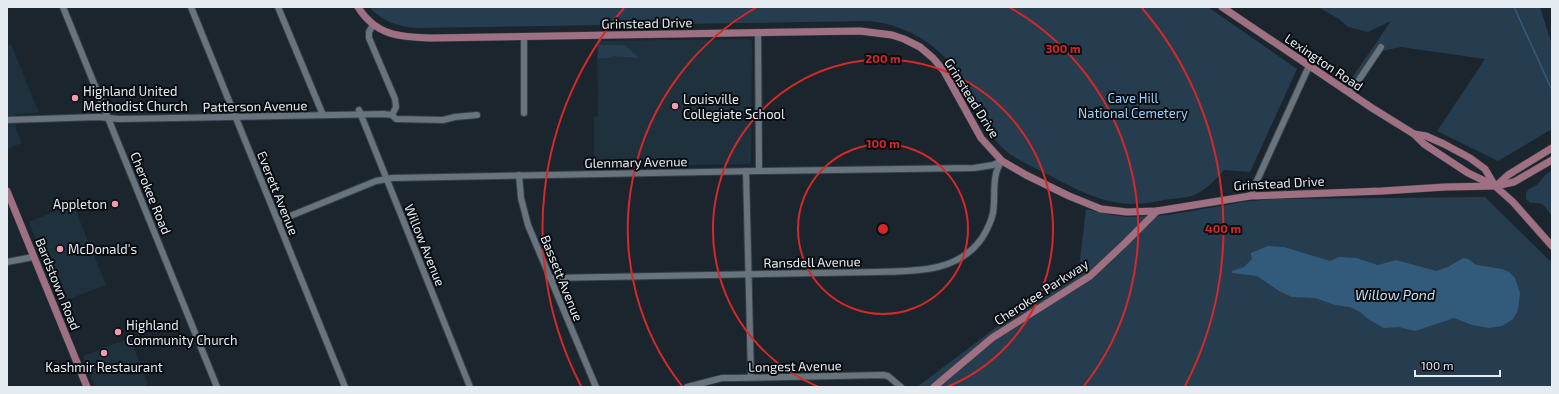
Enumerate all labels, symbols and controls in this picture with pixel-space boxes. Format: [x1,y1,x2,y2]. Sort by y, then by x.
street label: Grinstead Drive [601,14,693,32]
street label: Lexington Road [1282,30,1366,94]
text: 300 m [1045,41,1081,55]
text: 200 m [865,51,901,65]
street label: Grinstead Drive [941,55,1003,141]
place label: Highland United Methodist Church [83,83,188,114]
park label: Cave Hill National Cemetery [1078,90,1188,121]
place label: Louisville Collegiate School [683,91,785,122]
marker: Highland United Methodist Church [70,93,80,103]
street label: Patterson Avenue [203,97,307,115]
marker: Louisville Collegiate School [670,101,680,111]
text: 100 m [866,136,900,150]
street label: Cherokee Road [127,149,175,237]
street label: Everett Avenue [254,149,302,237]
street label: Glenmary Avenue [584,153,688,171]
street label: Grinstead Drive [1233,173,1325,193]
place label: Appleton [53,196,107,212]
marker: Appleton [110,199,120,209]
street label: Willow Avenue [401,202,449,288]
text: 400 m [1205,221,1241,235]
centre of rings [876,222,890,236]
street label: Bassett Avenue [537,233,587,323]
street label: Bardstown Road [32,236,84,332]
place label: McDonald's [68,241,137,257]
marker: McDonald's [55,244,65,254]
street label: Ransdell Avenue [763,253,861,271]
street label: Cherokee Parkway [991,256,1091,328]
water label: Willow Pond [1355,286,1435,303]
place label: Highland Community Church [126,317,238,348]
marker: Highland Community Church [113,327,123,337]
marker: Kashmir Restaurant [99,348,109,358]
scale bar [1415,352,1500,378]
street label: Longest Avenue [748,357,842,375]
text: 100 m [1421,358,1453,372]
place label: Kashmir Restaurant [45,359,163,375]

